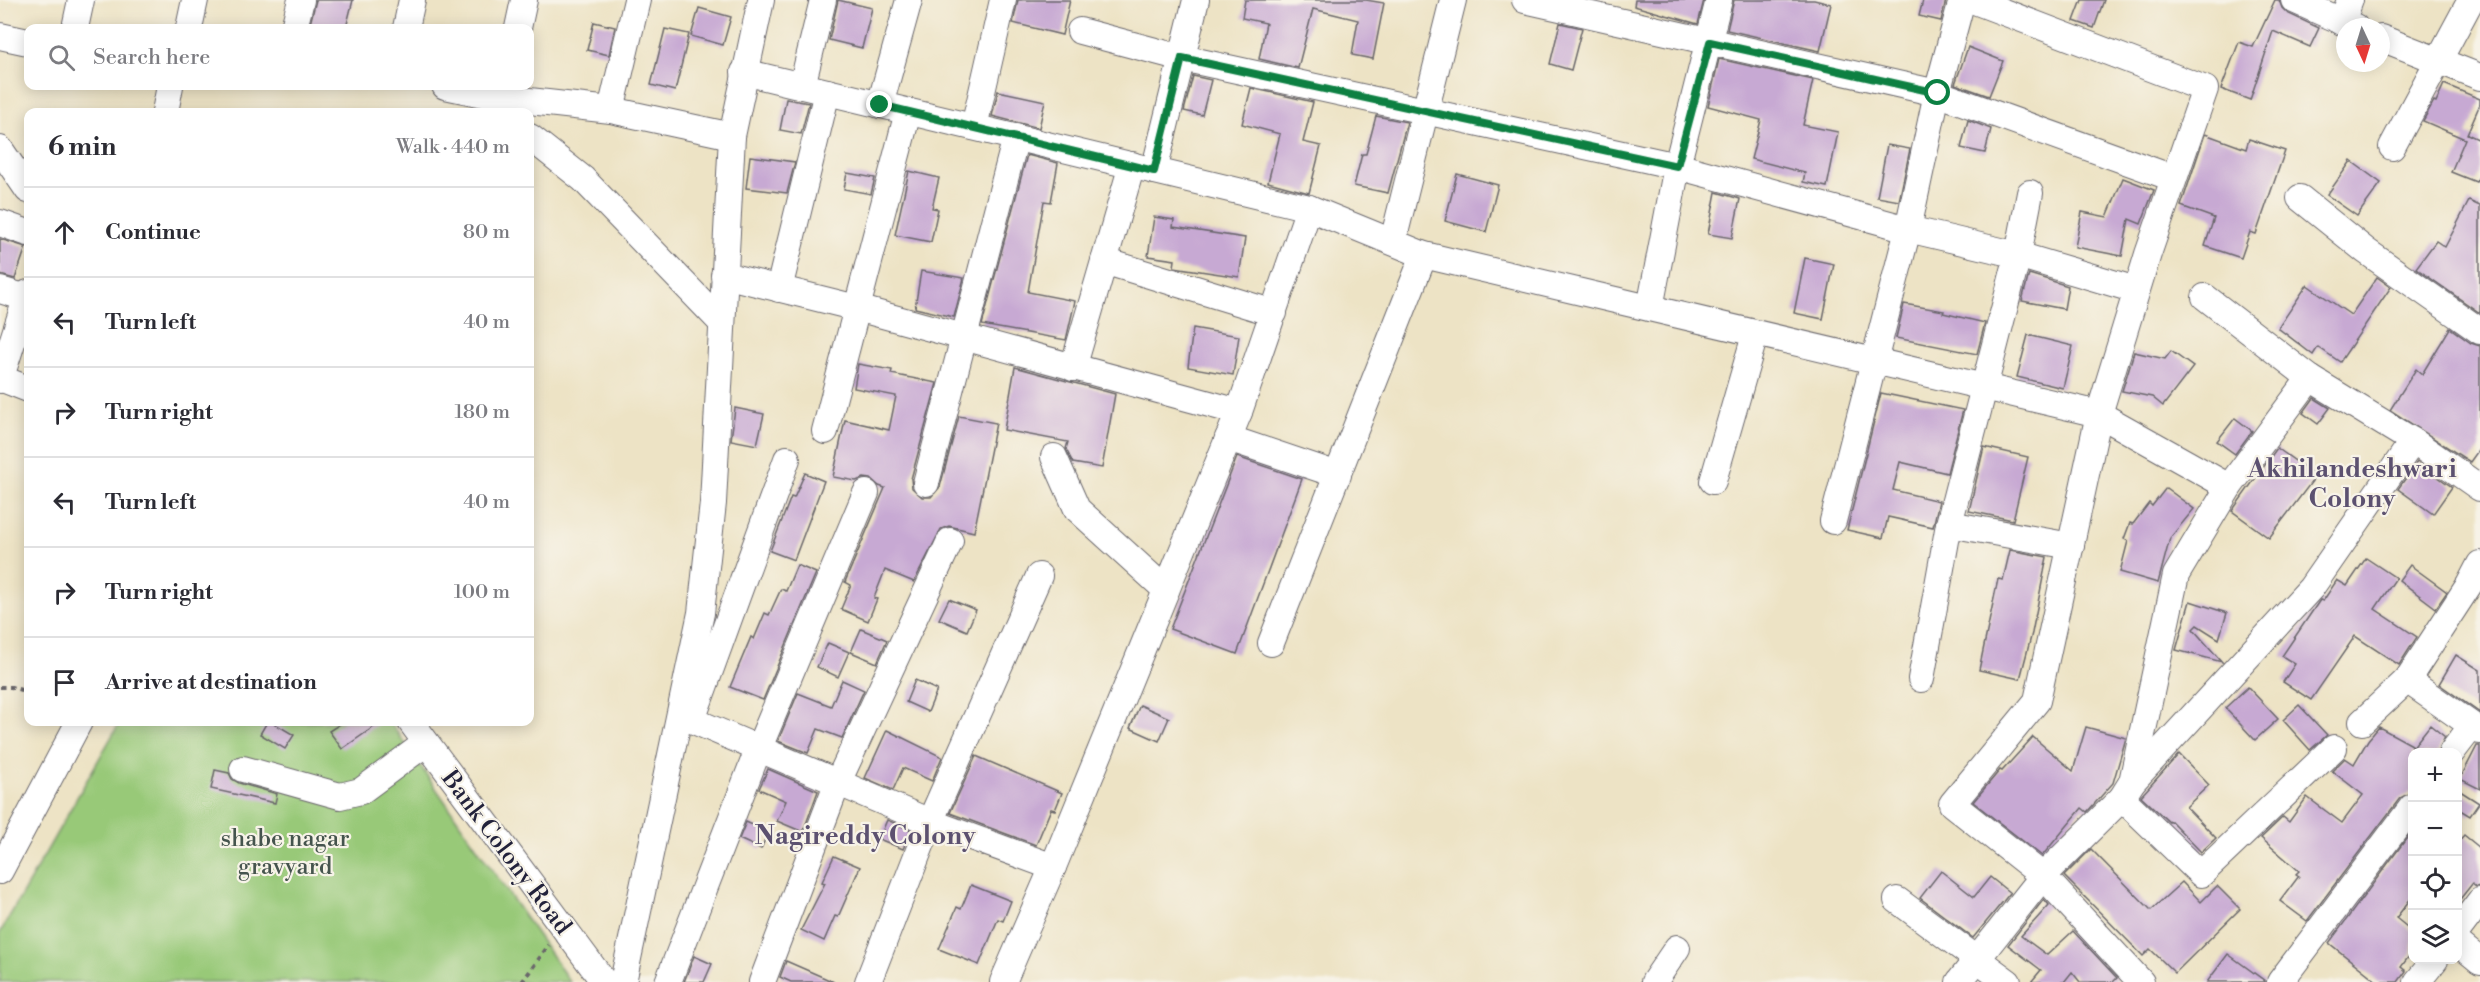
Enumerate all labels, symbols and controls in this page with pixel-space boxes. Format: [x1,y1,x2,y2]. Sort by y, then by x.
north arrow [2336,18,2390,72]
search box [24,24,534,90]
icon: search [45,41,78,74]
text: Search here [93,44,210,71]
route start [1924,79,1950,105]
route end [866,91,892,117]
text: 6 min [48,131,116,163]
text: Walk · 440 m [396,135,510,160]
icon: ahead [48,216,81,249]
text: Continue [105,219,201,246]
text: 80 m [463,220,510,245]
icon: left [48,306,81,339]
text: Turn left [105,309,196,336]
text: 40 m [463,310,510,335]
icon: right [48,396,81,429]
text: Turn right [105,399,213,426]
text: 180 m [455,400,510,425]
district label: Akhilandeshwari Colony [2246,453,2457,515]
icon: left [48,486,81,519]
text: Turn left [105,489,196,516]
text: 40 m [463,490,510,515]
icon: right [48,576,81,609]
text: Turn right [105,579,213,606]
text: 100 m [454,580,510,605]
icon: arrive [48,666,81,699]
text: Arrive at destination [105,669,317,696]
map controls [2408,748,2462,964]
button: + [2408,748,2462,802]
street label: Bank Colony Road [434,764,578,941]
button: − [2408,802,2462,856]
district label: Nagireddy Colony [755,820,976,852]
park label: shabe nagar gravyard [220,824,350,882]
button: locate [2408,856,2462,910]
button: layers [2408,910,2462,964]

